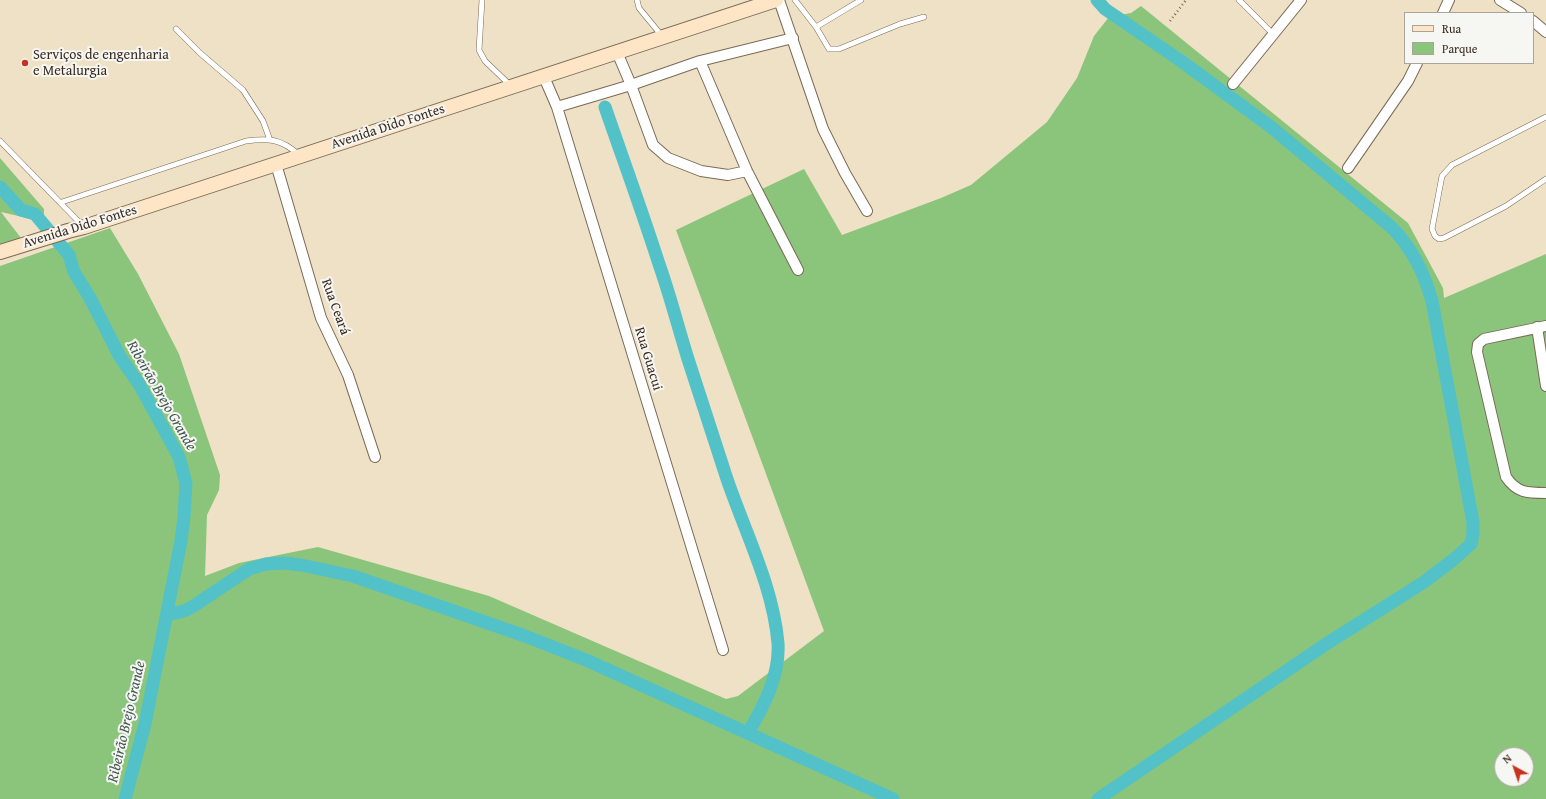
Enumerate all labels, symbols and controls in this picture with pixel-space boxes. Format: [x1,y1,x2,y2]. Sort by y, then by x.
legend [1404,12,1534,64]
text: Rua [1442,20,1461,37]
text: Parque [1442,40,1477,57]
place label: Serviços de engenharia e Metalurgia [33,47,169,80]
marker: Serviços de engenharia e Metalurgia [20,58,30,68]
street label: Avenida Dido Fontes [329,101,447,153]
street label: Avenida Dido Fontes [21,202,139,252]
street label: Rua Ceará [317,277,353,337]
street label: Rua Guacui [630,325,666,393]
water label: Ribeirão Brejo Grande [122,338,200,454]
water label: Ribeirão Brejo Grande [104,660,150,784]
north arrow [1494,747,1534,787]
text: N [1499,750,1515,767]

